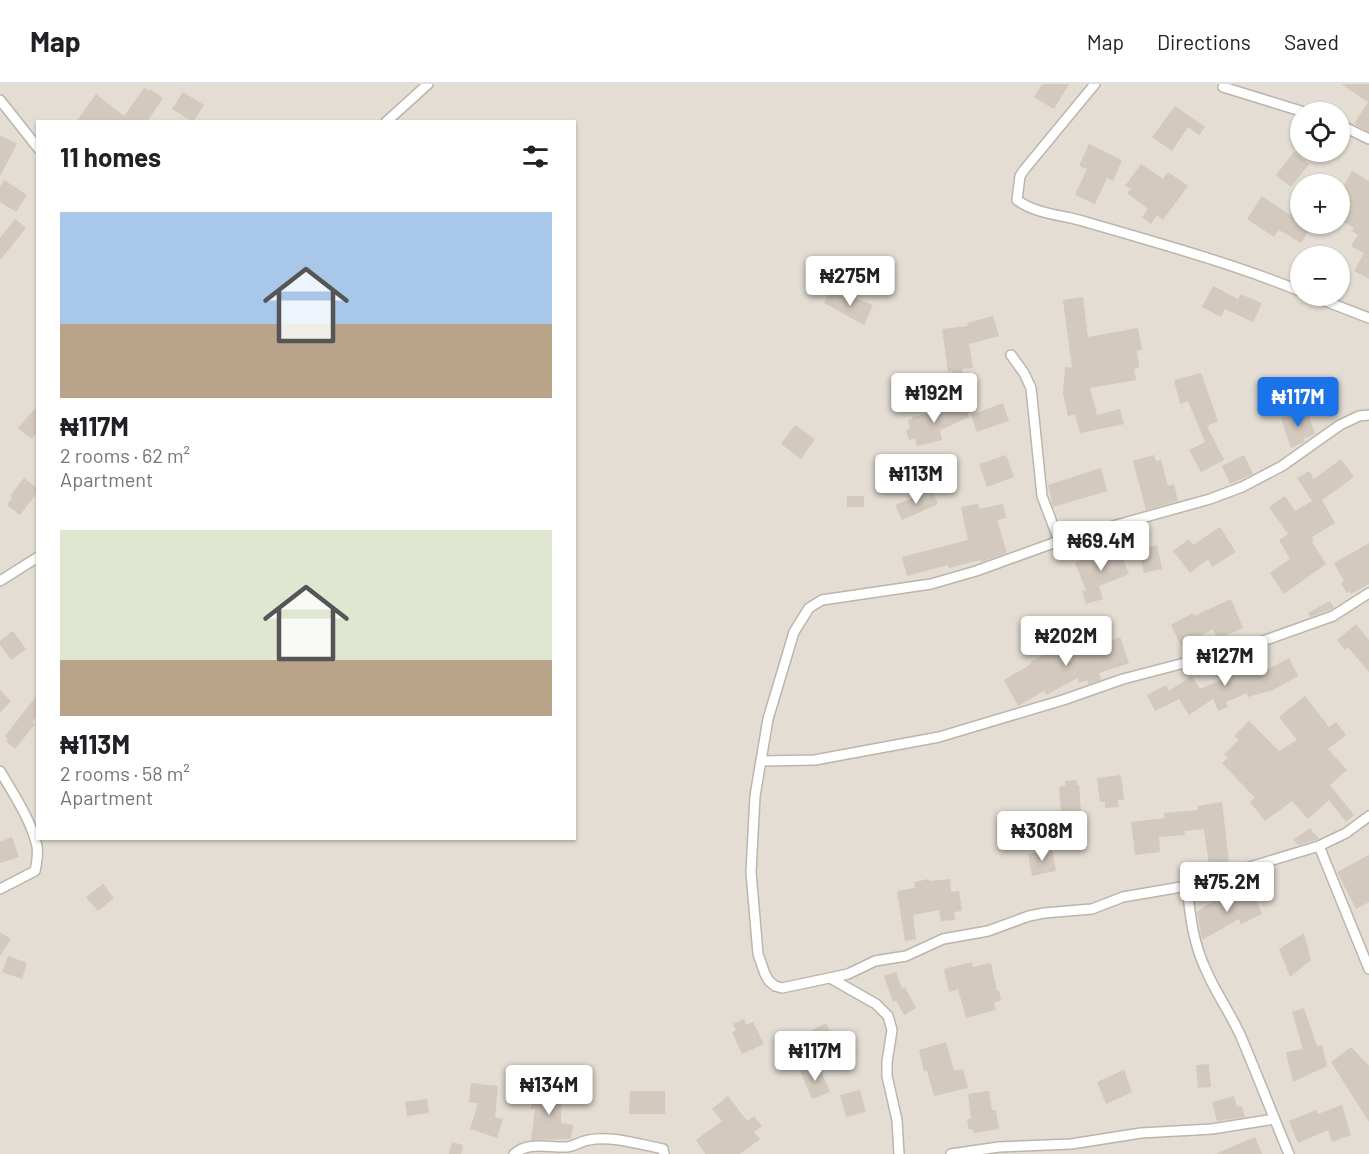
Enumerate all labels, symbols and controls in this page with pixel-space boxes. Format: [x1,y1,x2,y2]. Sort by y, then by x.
text: Map [30,24,81,58]
text: Map [1087,29,1124,54]
text: Directions [1157,29,1251,54]
text: Saved [1284,29,1339,54]
map controls [1290,102,1350,306]
button: locate [1290,102,1350,162]
icon: filters [519,140,552,173]
text: 11 homes [60,141,161,172]
button: + [1290,174,1350,234]
button: − [1290,246,1350,306]
icon: home [252,251,360,359]
pin: ₦275M [808,256,892,307]
text: ₦275M [820,263,880,287]
pin: ₦192M [892,373,976,424]
pin: ₦117M [1256,377,1340,428]
text: ₦192M [905,380,963,404]
text: ₦117M [1272,384,1324,408]
text: ₦117M [60,410,129,441]
text: 2 rooms · 62 m² [60,443,190,467]
pin: ₦113M [874,454,958,505]
text: ₦113M [889,461,943,485]
text: Apartment [60,467,153,491]
pin: ₦69.4M [1052,521,1150,572]
text: ₦69.4M [1067,528,1135,552]
icon: home [252,569,360,677]
pin: ₦202M [1024,616,1108,667]
text: ₦202M [1035,623,1097,647]
pin: ₦127M [1183,636,1267,687]
text: ₦127M [1197,643,1253,667]
text: ₦113M [60,728,130,759]
text: 2 rooms · 58 m² [60,761,190,785]
text: Apartment [60,785,153,809]
pin: ₦308M [1000,811,1084,862]
text: ₦308M [1011,818,1073,842]
pin: ₦75.2M [1178,862,1276,913]
text: ₦75.2M [1194,869,1260,893]
pin: ₦117M [773,1031,857,1082]
text: ₦117M [789,1038,841,1062]
pin: ₦134M [507,1065,591,1116]
text: ₦134M [520,1072,578,1096]

